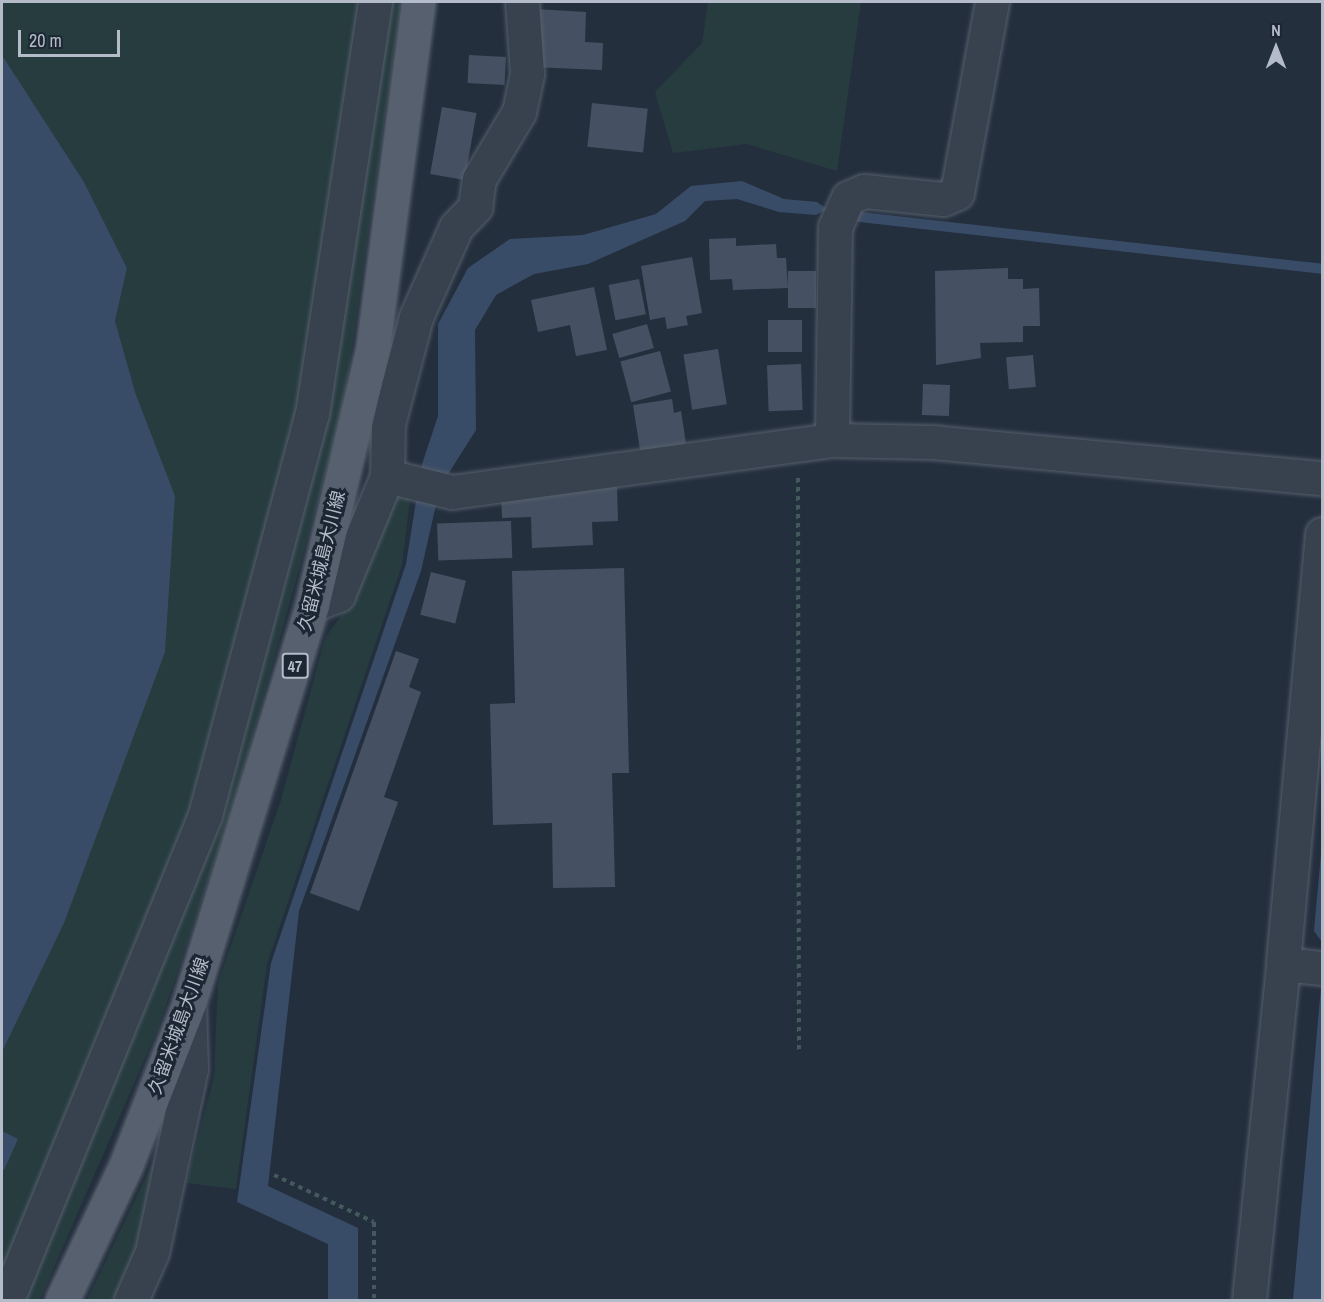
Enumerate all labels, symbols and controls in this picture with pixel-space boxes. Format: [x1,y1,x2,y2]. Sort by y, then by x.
scale bar [21,18,123,56]
north arrow [1246,18,1306,78]
text: N [1271,19,1281,41]
text: 20 m [29,28,62,53]
street label: 久留米城島大川線 [294,489,350,633]
road number: 47 [282,653,308,679]
street label: 久留米城島大川線 [144,955,214,1097]

